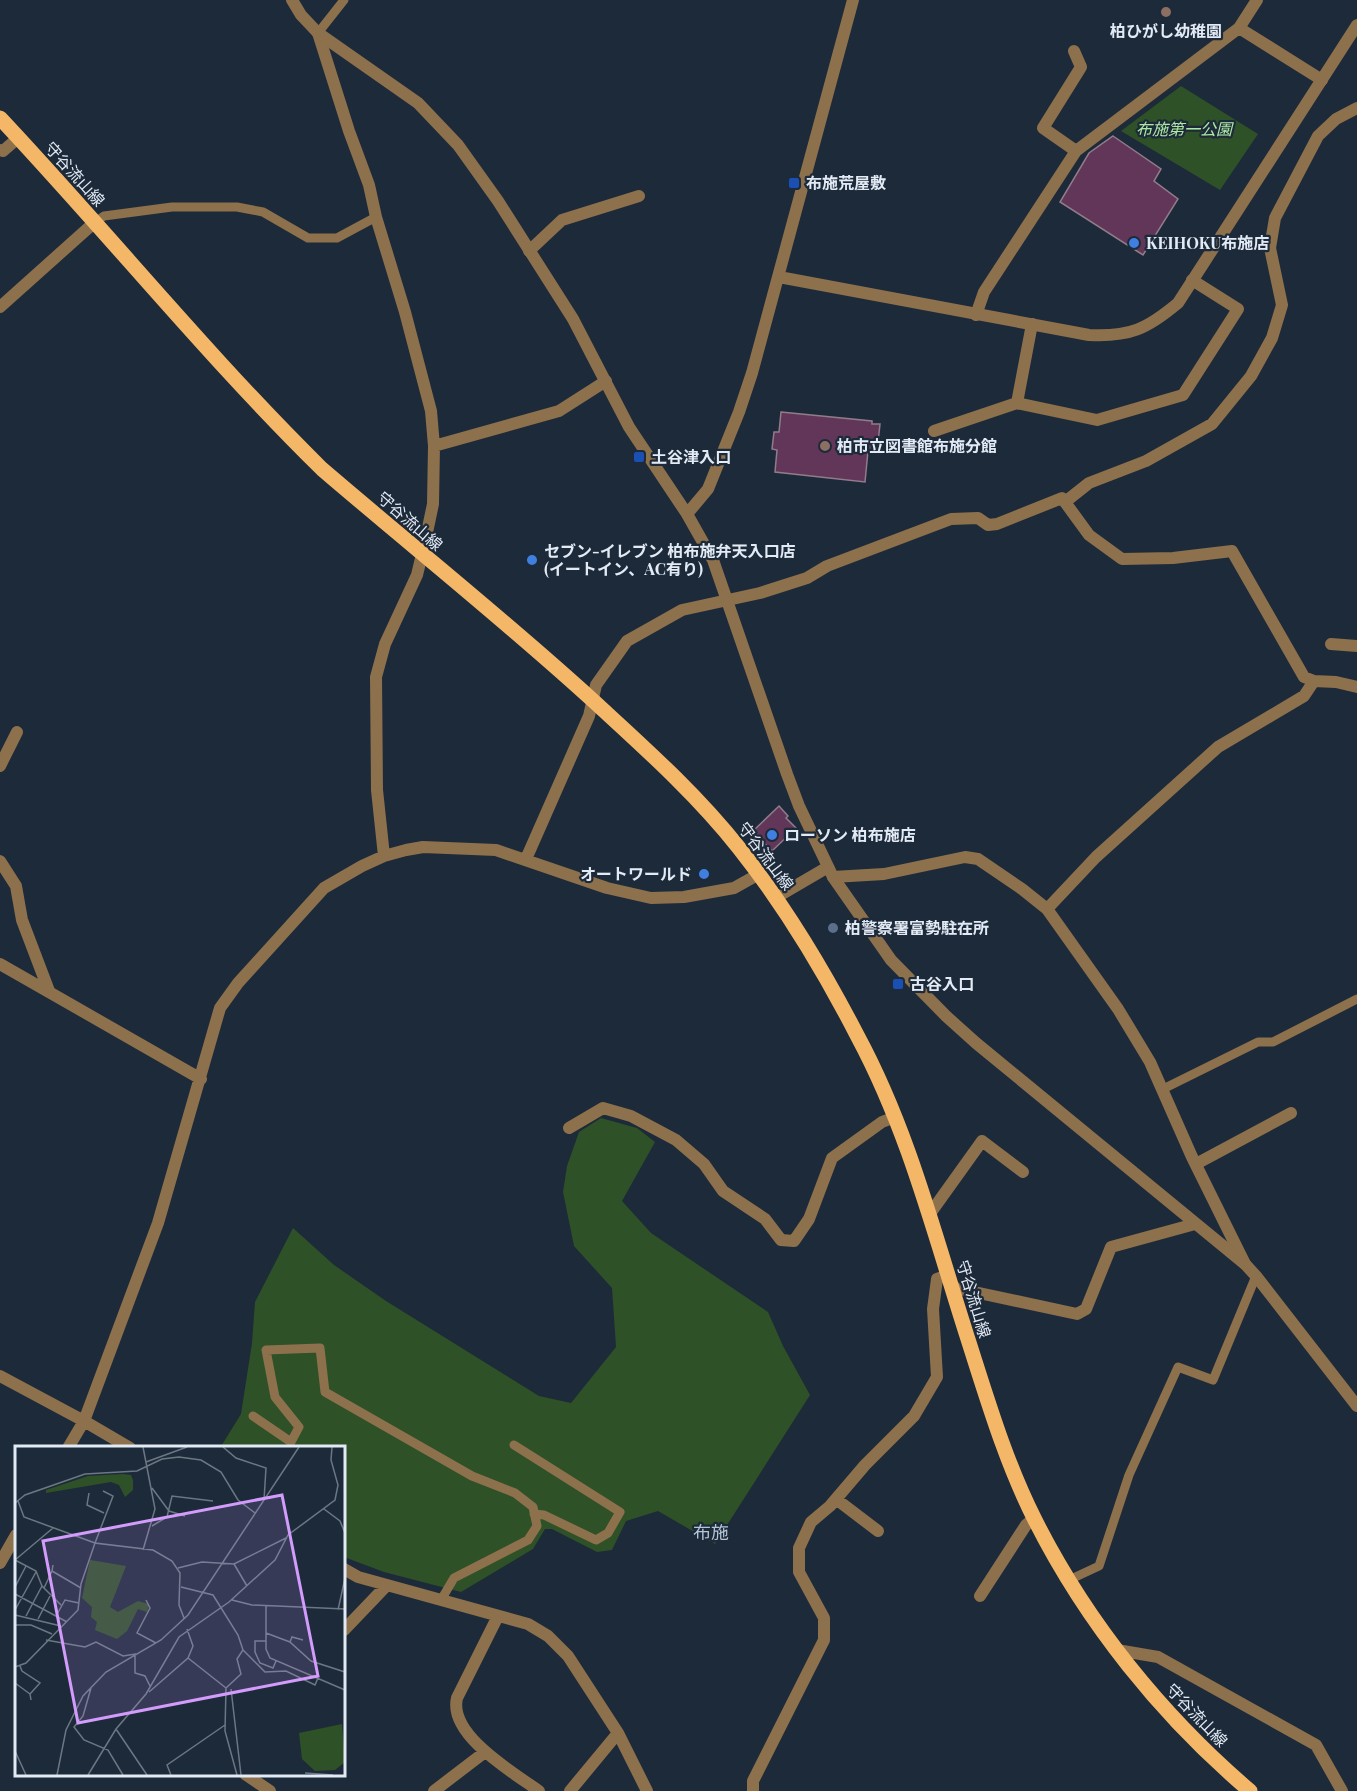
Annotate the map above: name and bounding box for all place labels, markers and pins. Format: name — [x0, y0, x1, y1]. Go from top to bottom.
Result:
marker: 柏ひがし幼稚園 — [1159, 5, 1173, 19]
place label: 柏ひがし幼稚園 — [1110, 20, 1222, 41]
place label: 布施荒屋敷 — [806, 172, 886, 193]
marker: 布施荒屋敷 — [787, 176, 801, 190]
place label: KEIHOKU布施店 — [1146, 232, 1269, 253]
marker: KEIHOKU布施店 — [1127, 236, 1141, 250]
place label: 柏市立図書館布施分館 — [837, 435, 997, 456]
marker: 柏市立図書館布施分館 — [818, 439, 832, 453]
place label: 土谷津入口 — [651, 446, 731, 467]
marker: 土谷津入口 — [632, 450, 646, 464]
place label: セブン-イレブン 柏布施弁天入口店 (イートイン、AC有り) — [544, 540, 795, 579]
marker: セブン-イレブン 柏布施弁天入口店 (イートイン、AC有り) — [525, 553, 539, 567]
place label: ローソン 柏布施店 — [784, 824, 916, 845]
marker: ローソン 柏布施店 — [765, 828, 779, 842]
place label: オートワールド — [580, 863, 692, 884]
marker: オートワールド — [697, 867, 711, 881]
place label: 柏警察署富勢駐在所 — [845, 917, 989, 938]
marker: 柏警察署富勢駐在所 — [826, 921, 840, 935]
place label: 古谷入口 — [910, 973, 974, 994]
marker: 古谷入口 — [891, 977, 905, 991]

